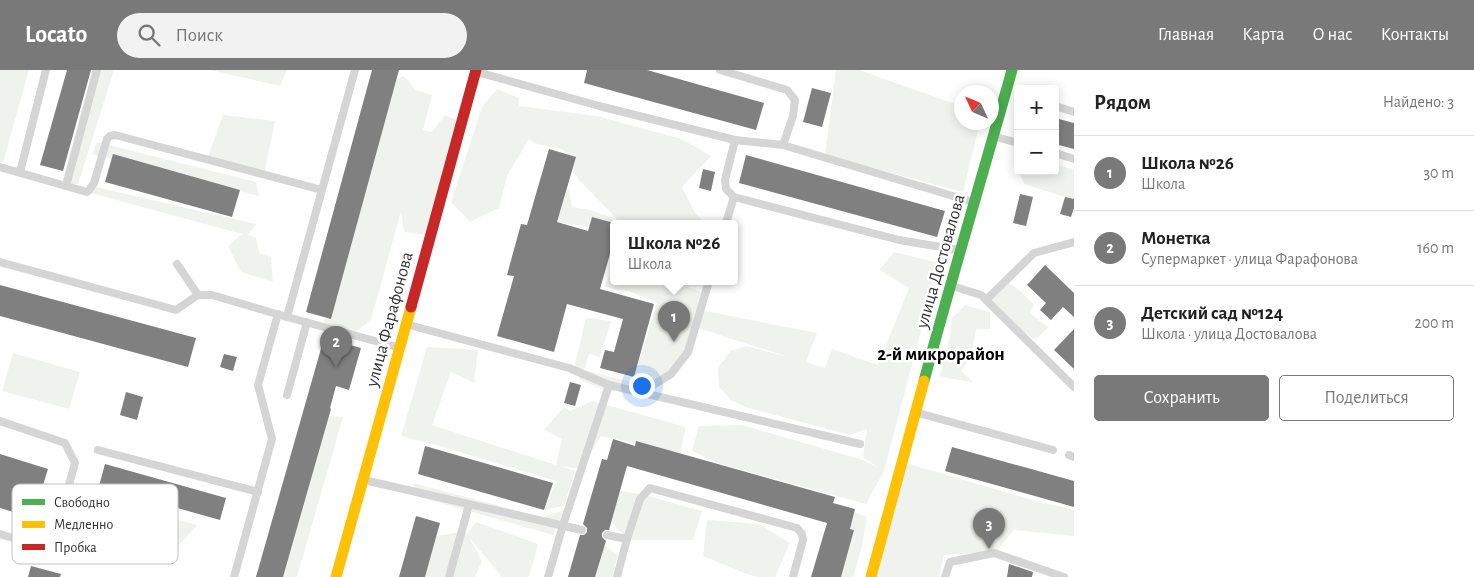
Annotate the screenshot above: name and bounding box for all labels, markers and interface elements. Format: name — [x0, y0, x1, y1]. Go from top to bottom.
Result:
search box — [117, 13, 467, 58]
icon: search — [135, 21, 163, 49]
text: Locato — [25, 23, 87, 47]
text: Поиск — [175, 26, 223, 45]
text: Главная — [1158, 26, 1214, 44]
text: Карта — [1242, 26, 1284, 44]
text: О нас — [1312, 26, 1353, 44]
text: Контакты — [1381, 26, 1449, 44]
north arrow — [954, 85, 999, 130]
map controls — [1014, 85, 1059, 175]
button: + — [1014, 85, 1059, 130]
text: Рядом — [1094, 92, 1151, 113]
text: Найдено: 3 — [1383, 94, 1454, 110]
button: − — [1014, 130, 1059, 175]
text: Школа №26 — [1141, 154, 1234, 173]
text: 1 — [1107, 165, 1113, 181]
text: 30 m — [1424, 165, 1454, 181]
text: Школа — [1141, 176, 1185, 192]
street label: улица Достовалова — [913, 192, 969, 331]
popup — [610, 220, 738, 285]
text: Монетка — [1141, 229, 1210, 248]
text: Школа №26 — [628, 234, 720, 253]
text: 2 — [1106, 240, 1114, 256]
text: 160 m — [1417, 240, 1454, 256]
street label: улица Фарафонова — [363, 250, 417, 390]
text: Супермаркет · улица Фарафонова — [1141, 251, 1358, 267]
text: Школа — [628, 256, 672, 272]
pin: 1 — [658, 301, 690, 342]
text: Детский сад №124 — [1141, 304, 1283, 323]
text: 3 — [1107, 315, 1113, 331]
text: 200 m — [1414, 315, 1454, 331]
pin: 2 — [320, 326, 352, 367]
text: Школа · улица Достовалова — [1141, 326, 1317, 342]
district label: 2-й микрорайон — [877, 345, 1005, 364]
your location — [629, 373, 655, 399]
button: Сохранить — [1094, 375, 1269, 421]
button: Поделиться — [1279, 375, 1454, 421]
legend — [12, 484, 178, 564]
text: Свободно — [54, 496, 110, 510]
pin: 3 — [973, 508, 1005, 549]
text: Медленно — [54, 518, 113, 532]
text: Пробка — [54, 541, 97, 555]

